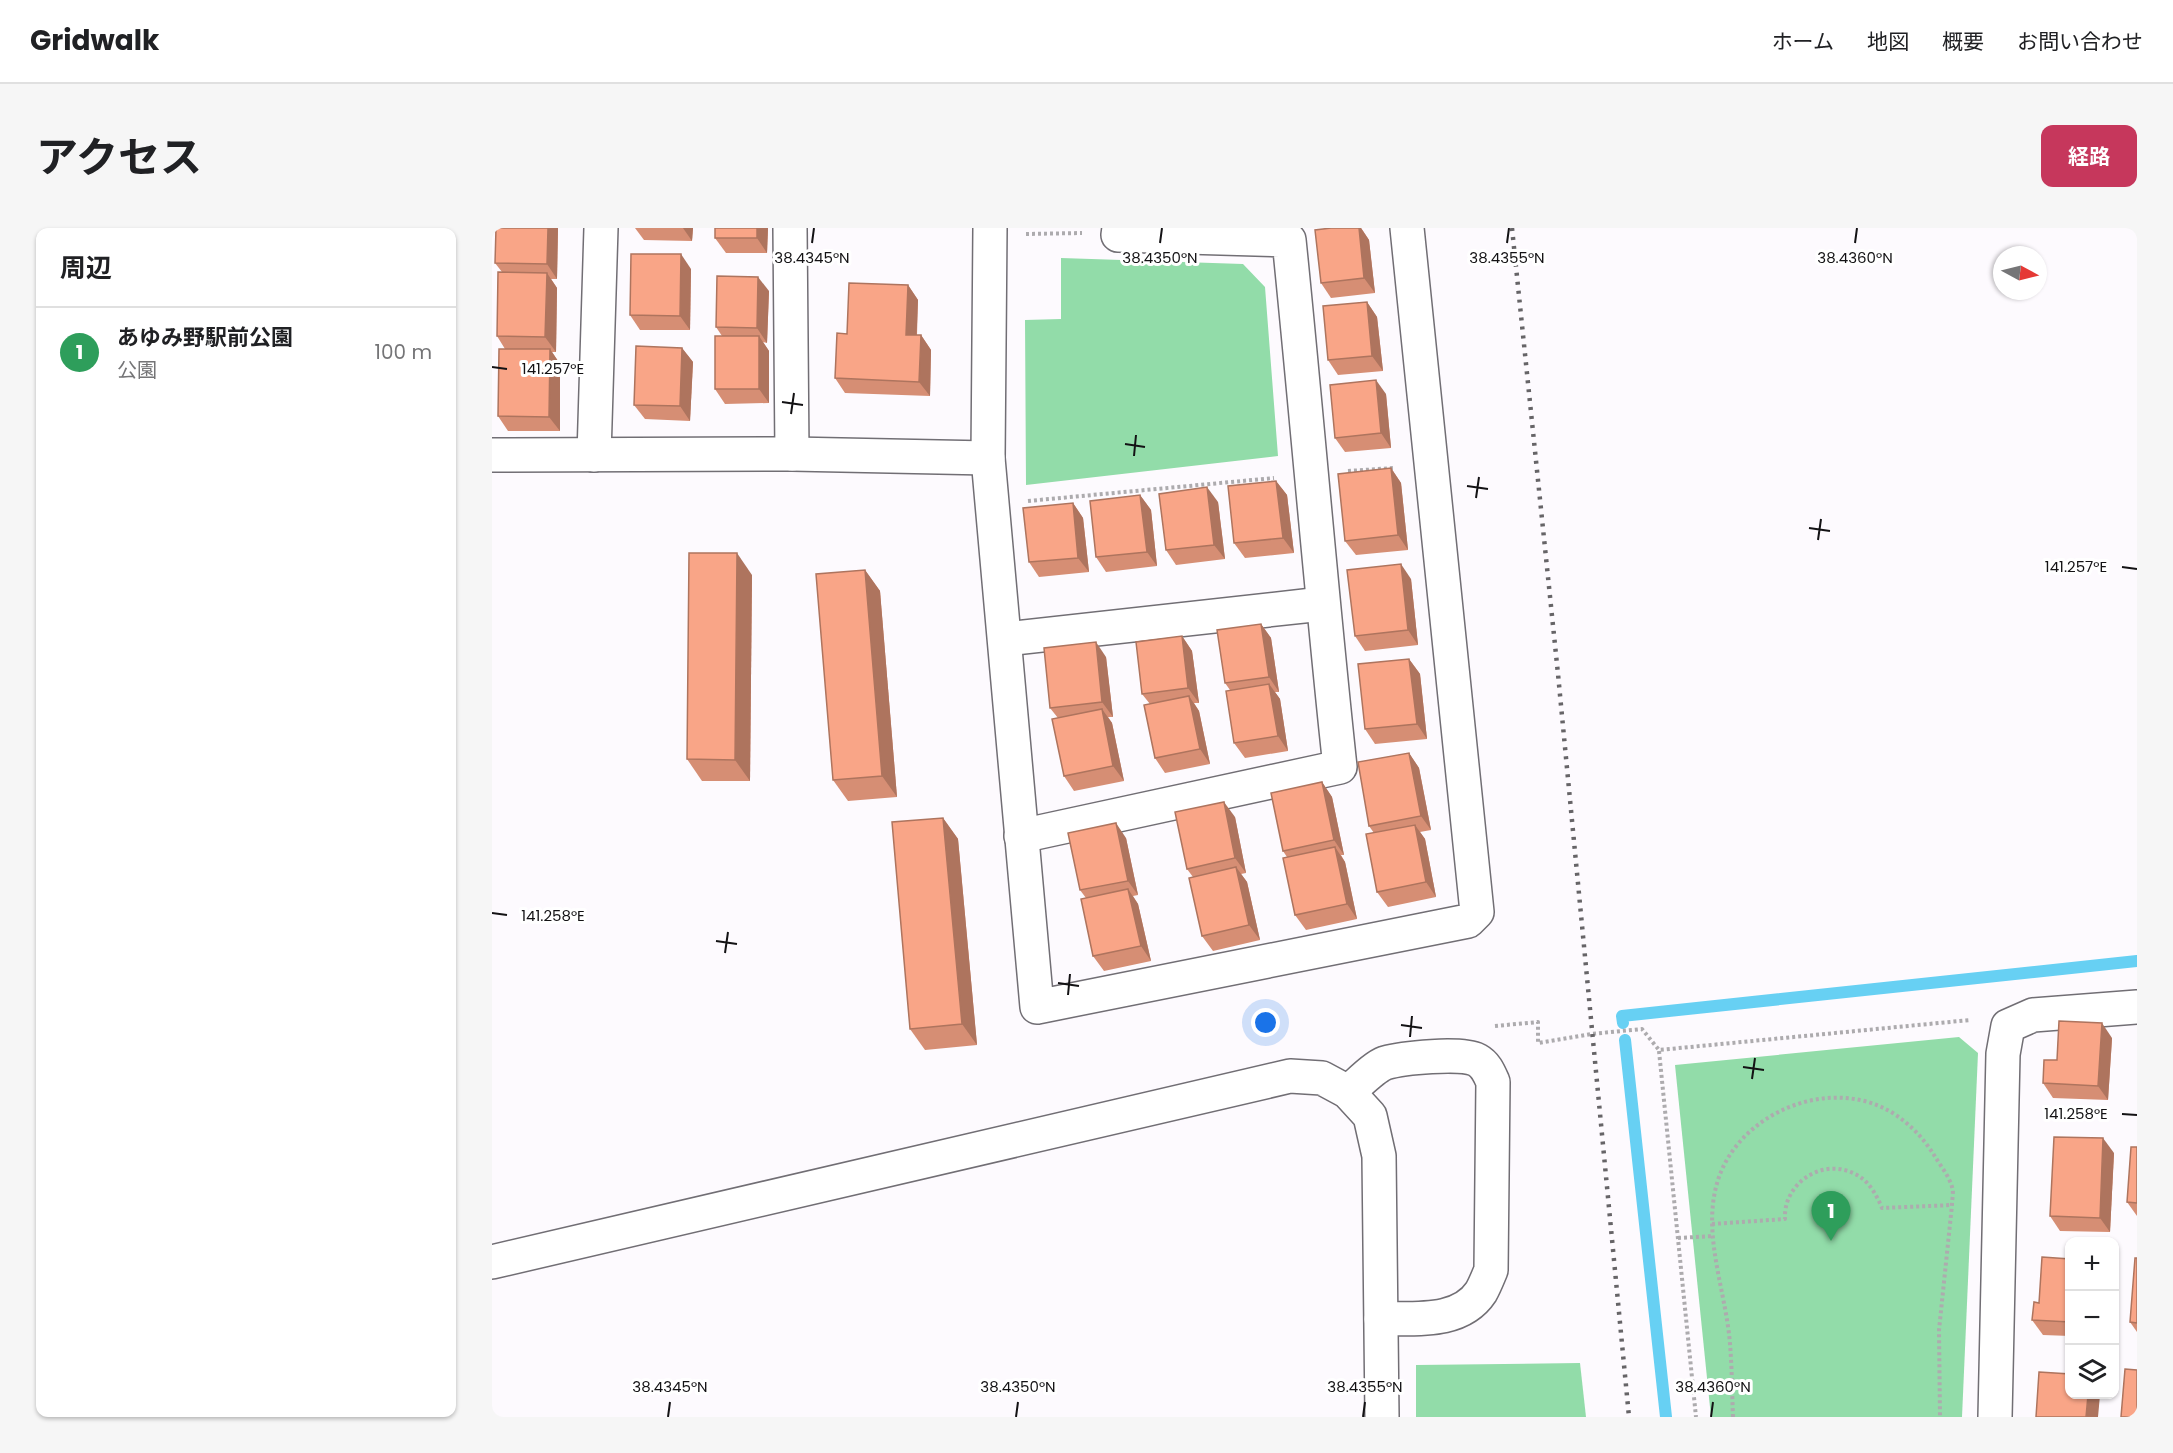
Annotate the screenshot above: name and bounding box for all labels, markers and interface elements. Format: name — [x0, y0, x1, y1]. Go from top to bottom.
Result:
text: Gridwalk — [30, 21, 159, 60]
text: ホーム — [1772, 27, 1834, 56]
text: 地図 — [1867, 27, 1909, 56]
text: 概要 — [1942, 27, 1984, 56]
text: お問い合わせ — [2017, 27, 2143, 56]
button: 経路 — [2041, 125, 2137, 187]
text: アクセス — [36, 128, 202, 187]
north arrow — [1993, 246, 2047, 300]
text: 38.4345°N — [774, 247, 850, 268]
text: 38.4350°N — [1122, 247, 1198, 268]
text: 38.4355°N — [1469, 247, 1545, 268]
text: 38.4360°N — [1817, 247, 1893, 268]
text: 周辺 — [60, 250, 112, 286]
text: あゆみ野駅前公園 — [117, 322, 293, 353]
text: 1 — [76, 338, 83, 366]
text: 100 m — [375, 338, 432, 366]
text: 公園 — [117, 356, 157, 384]
text: 141.257°E — [522, 358, 584, 379]
text: 141.257°E — [2045, 556, 2107, 577]
text: 141.258°E — [521, 905, 585, 926]
your location — [1251, 1008, 1280, 1037]
text: 141.258°E — [2044, 1103, 2108, 1124]
pin: 1 — [1812, 1192, 1850, 1241]
map controls — [2065, 1237, 2119, 1399]
button: + — [2065, 1237, 2119, 1291]
button: − — [2065, 1291, 2119, 1345]
button: layers — [2065, 1345, 2119, 1399]
text: 38.4345°N — [632, 1376, 708, 1397]
text: 38.4350°N — [980, 1376, 1056, 1397]
text: 38.4355°N — [1327, 1376, 1403, 1397]
text: 38.4360°N — [1675, 1376, 1751, 1397]

